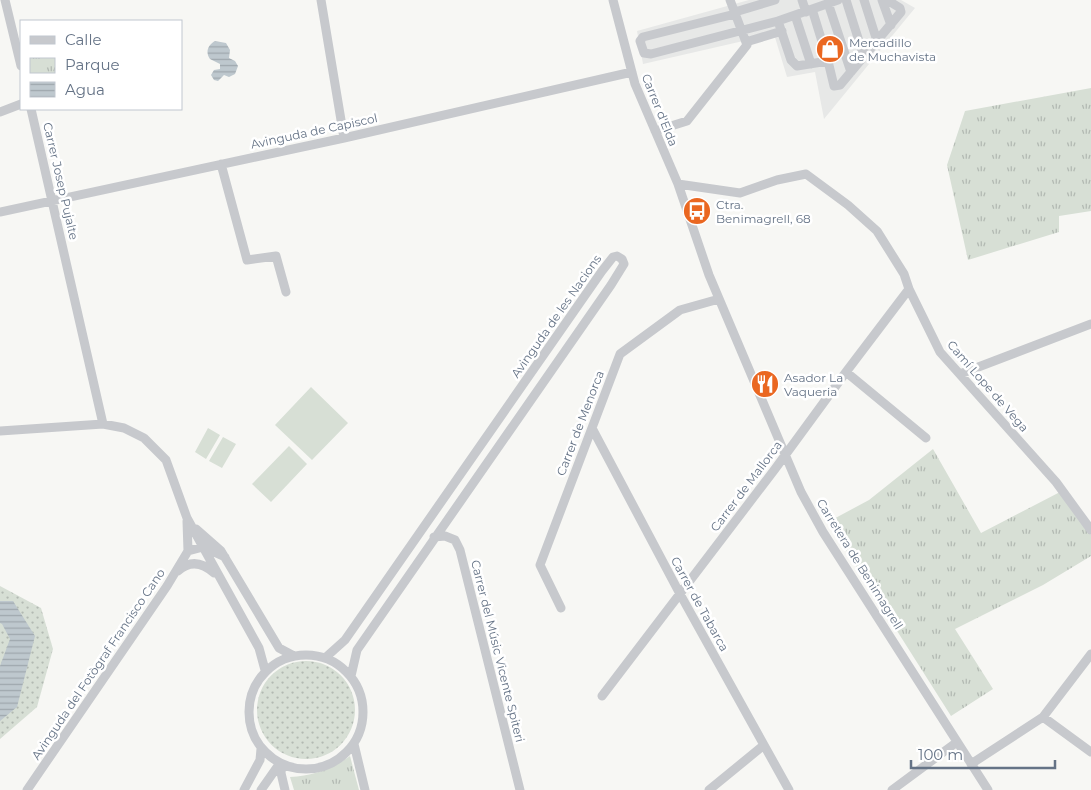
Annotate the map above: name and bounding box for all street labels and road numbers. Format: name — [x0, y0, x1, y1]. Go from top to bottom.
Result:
street label: Carrer d'Elda — [639, 71, 681, 149]
street label: Avinguda de Capiscol — [249, 110, 379, 152]
street label: Carrer Josep Pujalte — [40, 121, 82, 241]
street label: Avinguda de les Nacions — [508, 251, 604, 381]
street label: Camí Lope de Vega — [944, 337, 1032, 435]
street label: Carrer de Menorca — [553, 368, 607, 478]
street label: Carrer de Mallorca — [707, 438, 785, 534]
street label: Carretera de Benimagrell — [814, 496, 906, 632]
street label: Carrer de Tabarca — [668, 554, 732, 654]
street label: Carrer del Músic Vicente Spiteri — [468, 558, 528, 744]
street label: Avinguda del Fotògraf Francisco Cano — [28, 565, 168, 763]

